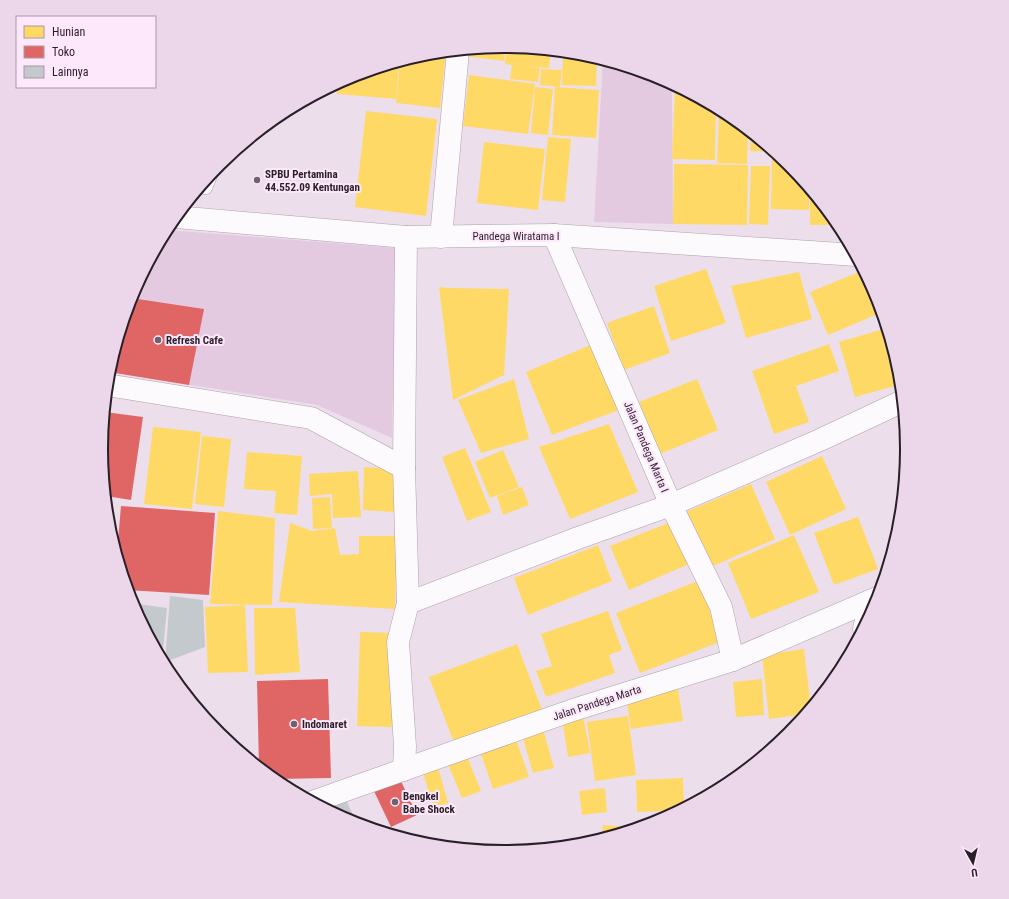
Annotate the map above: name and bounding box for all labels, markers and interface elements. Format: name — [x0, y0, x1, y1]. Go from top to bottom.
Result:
legend — [16, 16, 156, 88]
text: Hunian — [52, 25, 86, 39]
text: Toko — [52, 45, 75, 59]
text: Lainnya — [52, 65, 89, 79]
place label: SPBU Pertamina 44.552.09 Kentungan — [265, 168, 360, 194]
marker: SPBU Pertamina 44.552.09 Kentungan — [252, 175, 262, 185]
street label: Pandega Wiratama I — [472, 230, 560, 243]
place label: Refresh Cafe — [166, 334, 223, 347]
marker: Refresh Cafe — [153, 335, 163, 345]
street label: Jalan Pandega Marta I — [621, 399, 671, 495]
street label: Jalan Pandega Marta — [551, 683, 643, 723]
place label: Indomaret — [302, 718, 347, 731]
marker: Indomaret — [289, 719, 299, 729]
place label: Bengkel Babe Shock — [403, 790, 455, 816]
marker: Bengkel Babe Shock — [390, 797, 400, 807]
north arrow — [953, 843, 993, 883]
text: U — [970, 866, 978, 879]

